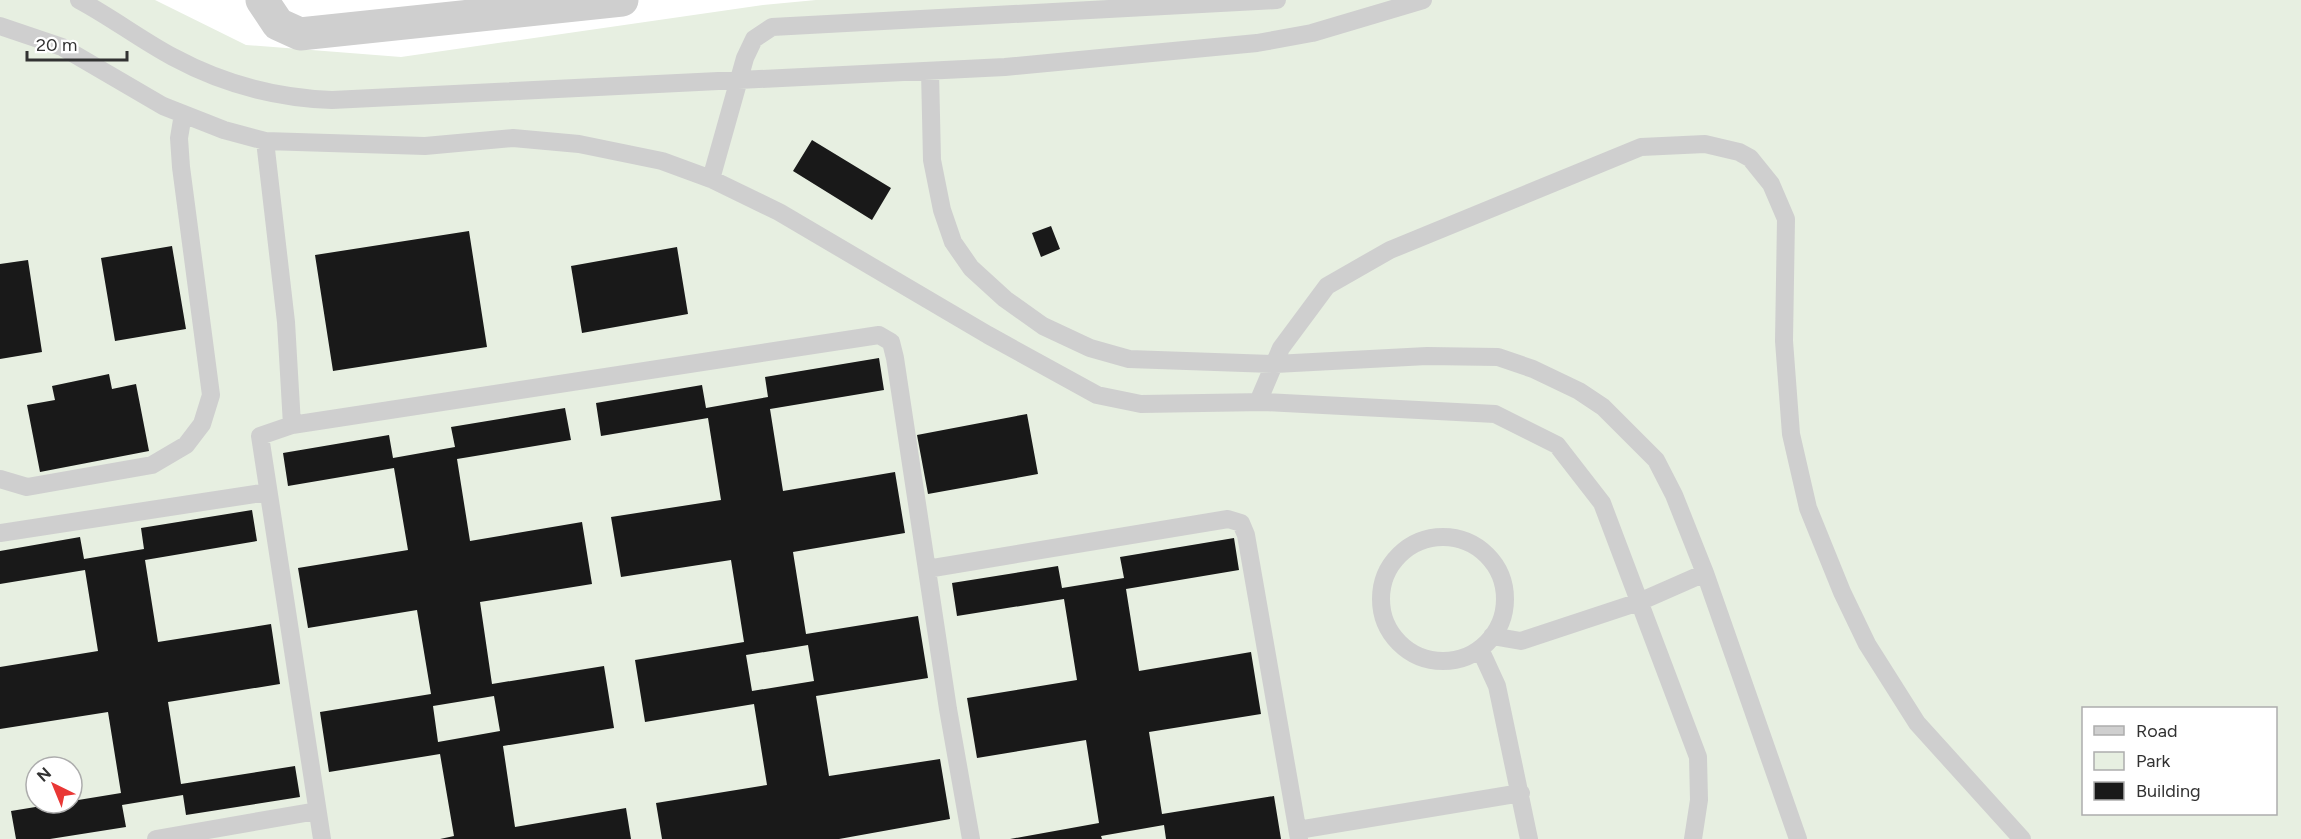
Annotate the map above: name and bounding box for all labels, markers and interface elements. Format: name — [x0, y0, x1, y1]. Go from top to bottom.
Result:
scale bar — [27, 24, 128, 62]
text: 20 m — [36, 34, 77, 56]
legend — [2082, 707, 2277, 815]
text: Road — [2136, 720, 2177, 742]
text: Park — [2136, 750, 2171, 772]
north arrow — [24, 755, 84, 815]
text: N — [33, 763, 55, 786]
text: Building — [2136, 780, 2201, 802]

